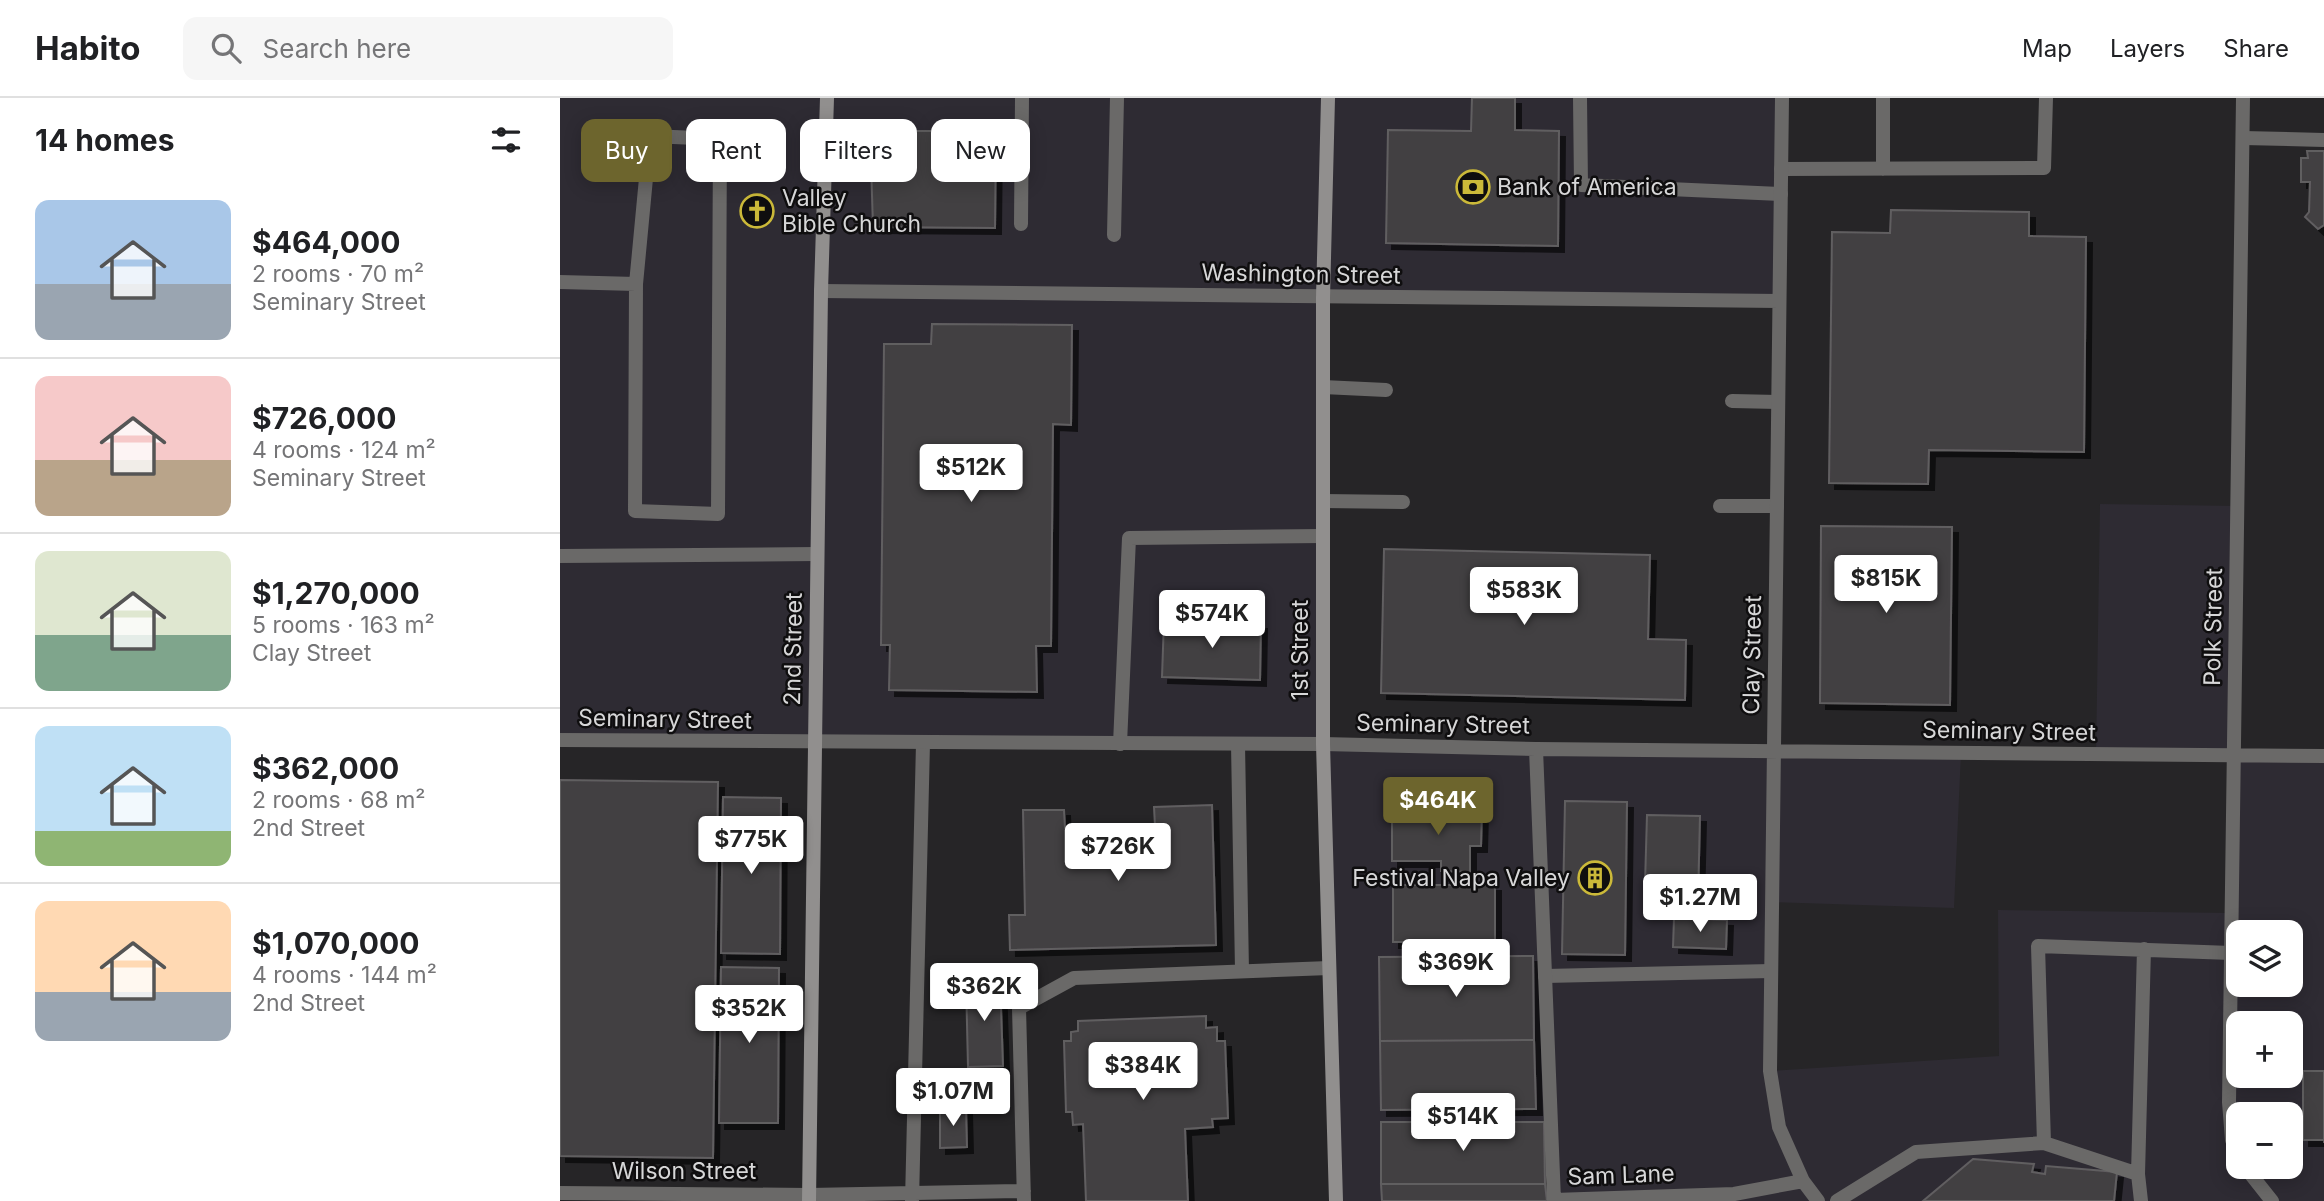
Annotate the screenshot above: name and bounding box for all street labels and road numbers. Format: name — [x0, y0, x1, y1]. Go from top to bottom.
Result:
street label: Washington Street — [1201, 258, 1401, 290]
street label: Polk Street — [2198, 567, 2228, 686]
street label: 2nd Street — [778, 592, 808, 706]
street label: Clay Street — [1737, 595, 1767, 715]
street label: 1st Street — [1286, 599, 1314, 700]
street label: Seminary Street — [578, 703, 753, 735]
street label: Seminary Street — [1356, 708, 1531, 740]
street label: Seminary Street — [1922, 715, 2097, 747]
street label: Wilson Street — [612, 1157, 757, 1185]
street label: Sam Lane — [1567, 1159, 1675, 1191]

